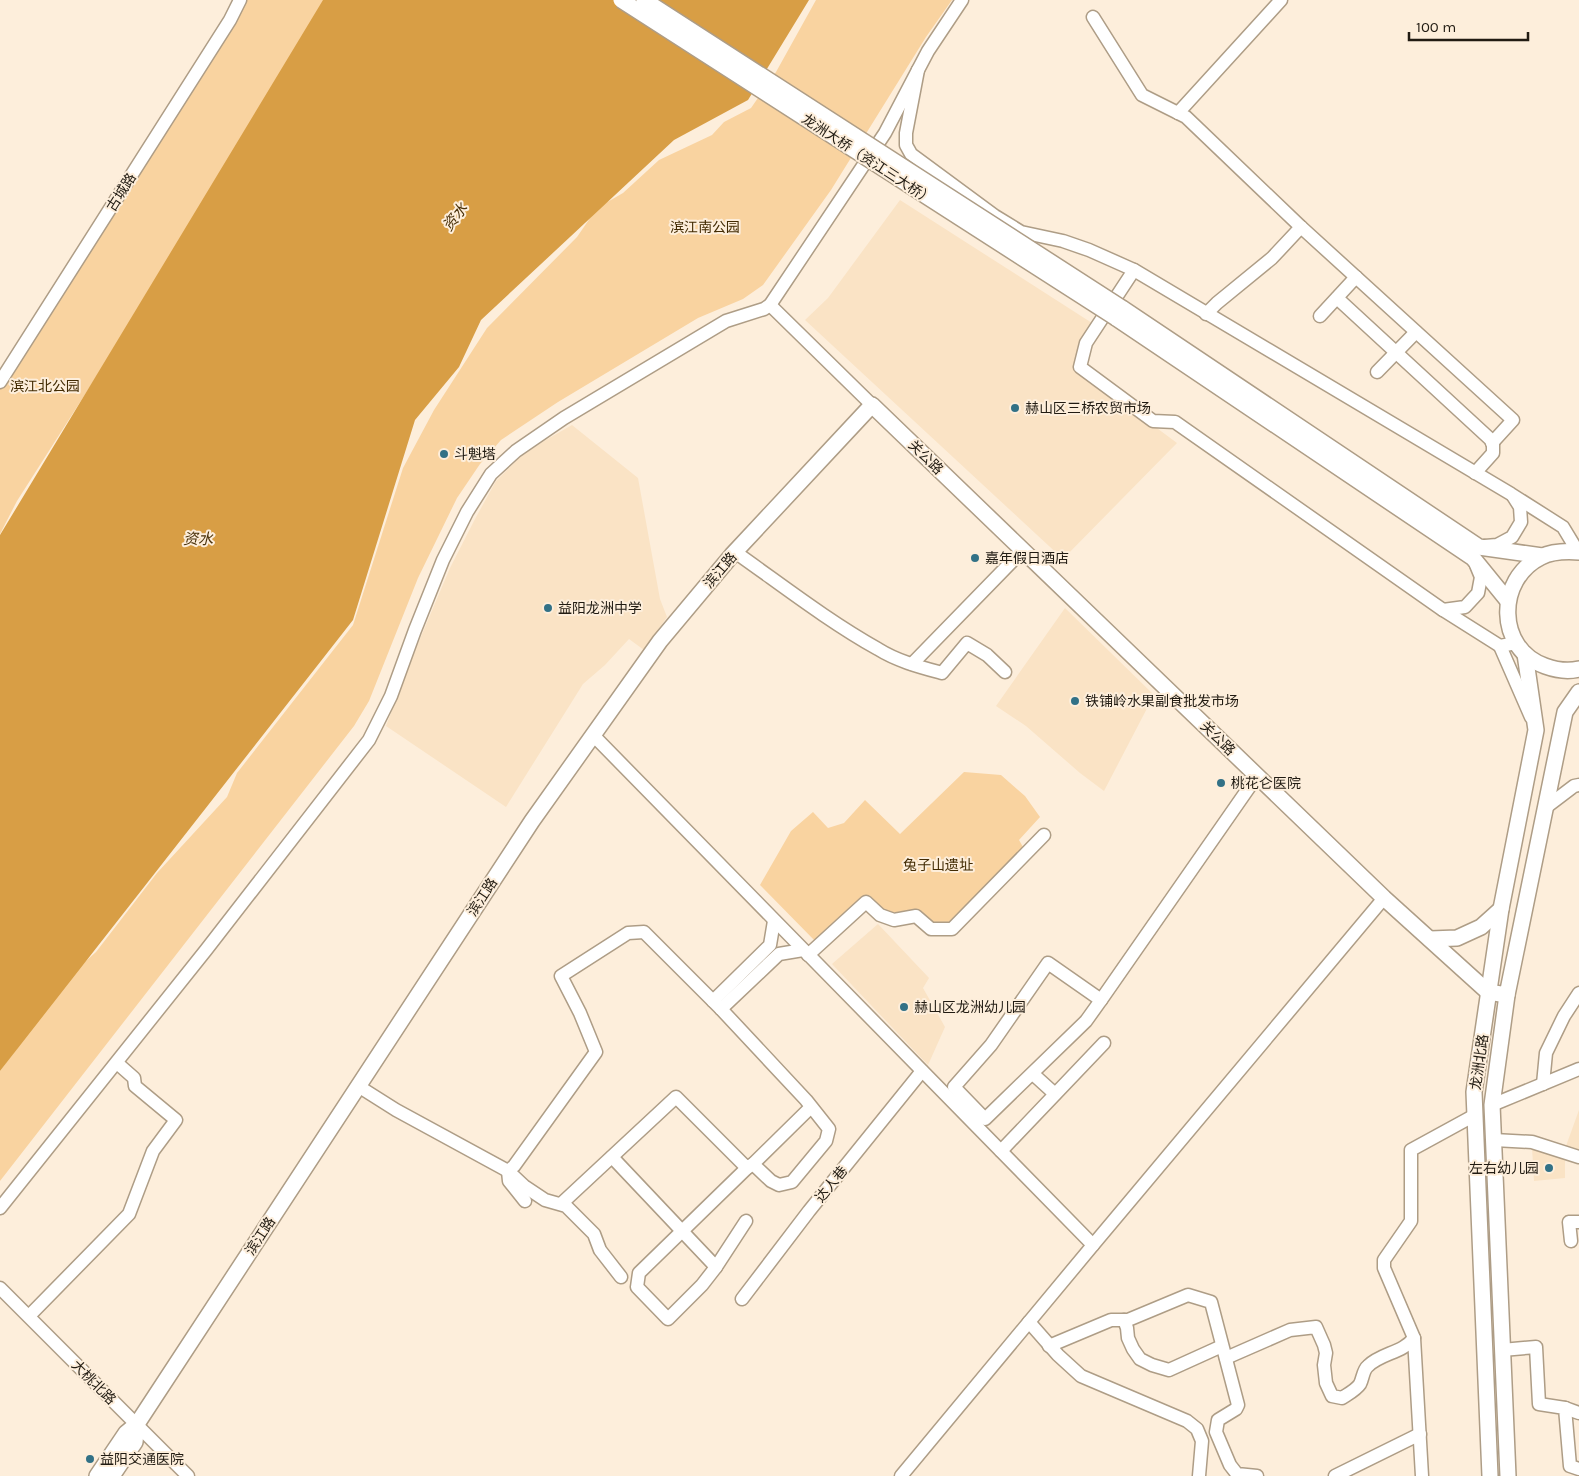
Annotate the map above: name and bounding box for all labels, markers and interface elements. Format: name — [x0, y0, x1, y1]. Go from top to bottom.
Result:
scale bar — [1409, 10, 1528, 42]
text: 100 m — [1416, 18, 1456, 36]
street label: 龙洲大桥（资江三大桥） — [799, 110, 937, 208]
street label: 古城路 — [103, 170, 140, 215]
water label: 资水 — [439, 199, 472, 234]
park label: 滨江南公园 — [670, 219, 740, 236]
park label: 滨江北公园 — [10, 378, 80, 395]
place label: 赫山区三桥农贸市场 — [1025, 400, 1151, 417]
marker: 赫山区三桥农贸市场 — [1009, 402, 1021, 414]
street label: 关公路 — [905, 437, 947, 478]
place label: 斗魁塔 — [454, 446, 496, 463]
marker: 斗魁塔 — [438, 448, 450, 460]
water label: 资水 — [183, 530, 214, 548]
street label: 滨江路 — [700, 549, 741, 592]
place label: 嘉年假日酒店 — [985, 550, 1069, 567]
marker: 嘉年假日酒店 — [969, 552, 981, 564]
place label: 益阳龙洲中学 — [558, 600, 642, 617]
marker: 益阳龙洲中学 — [542, 602, 554, 614]
place label: 铁铺岭水果副食批发市场 — [1085, 693, 1239, 710]
marker: 铁铺岭水果副食批发市场 — [1069, 695, 1081, 707]
street label: 关公路 — [1197, 718, 1239, 759]
place label: 桃花仑医院 — [1231, 775, 1301, 792]
marker: 桃花仑医院 — [1215, 777, 1227, 789]
park label: 兔子山遗址 — [903, 857, 973, 874]
street label: 滨江路 — [464, 875, 501, 920]
place label: 赫山区龙洲幼儿园 — [914, 999, 1026, 1016]
marker: 赫山区龙洲幼儿园 — [898, 1001, 910, 1013]
street label: 龙洲北路 — [1467, 1033, 1492, 1091]
place label: 左右幼儿园 — [1469, 1160, 1539, 1177]
marker: 左右幼儿园 — [1543, 1162, 1555, 1174]
street label: 达人巷 — [812, 1163, 851, 1206]
street label: 滨江路 — [242, 1214, 279, 1259]
street label: 大桃北路 — [68, 1357, 119, 1408]
place label: 益阳交通医院 — [100, 1451, 184, 1468]
marker: 益阳交通医院 — [84, 1453, 96, 1465]

